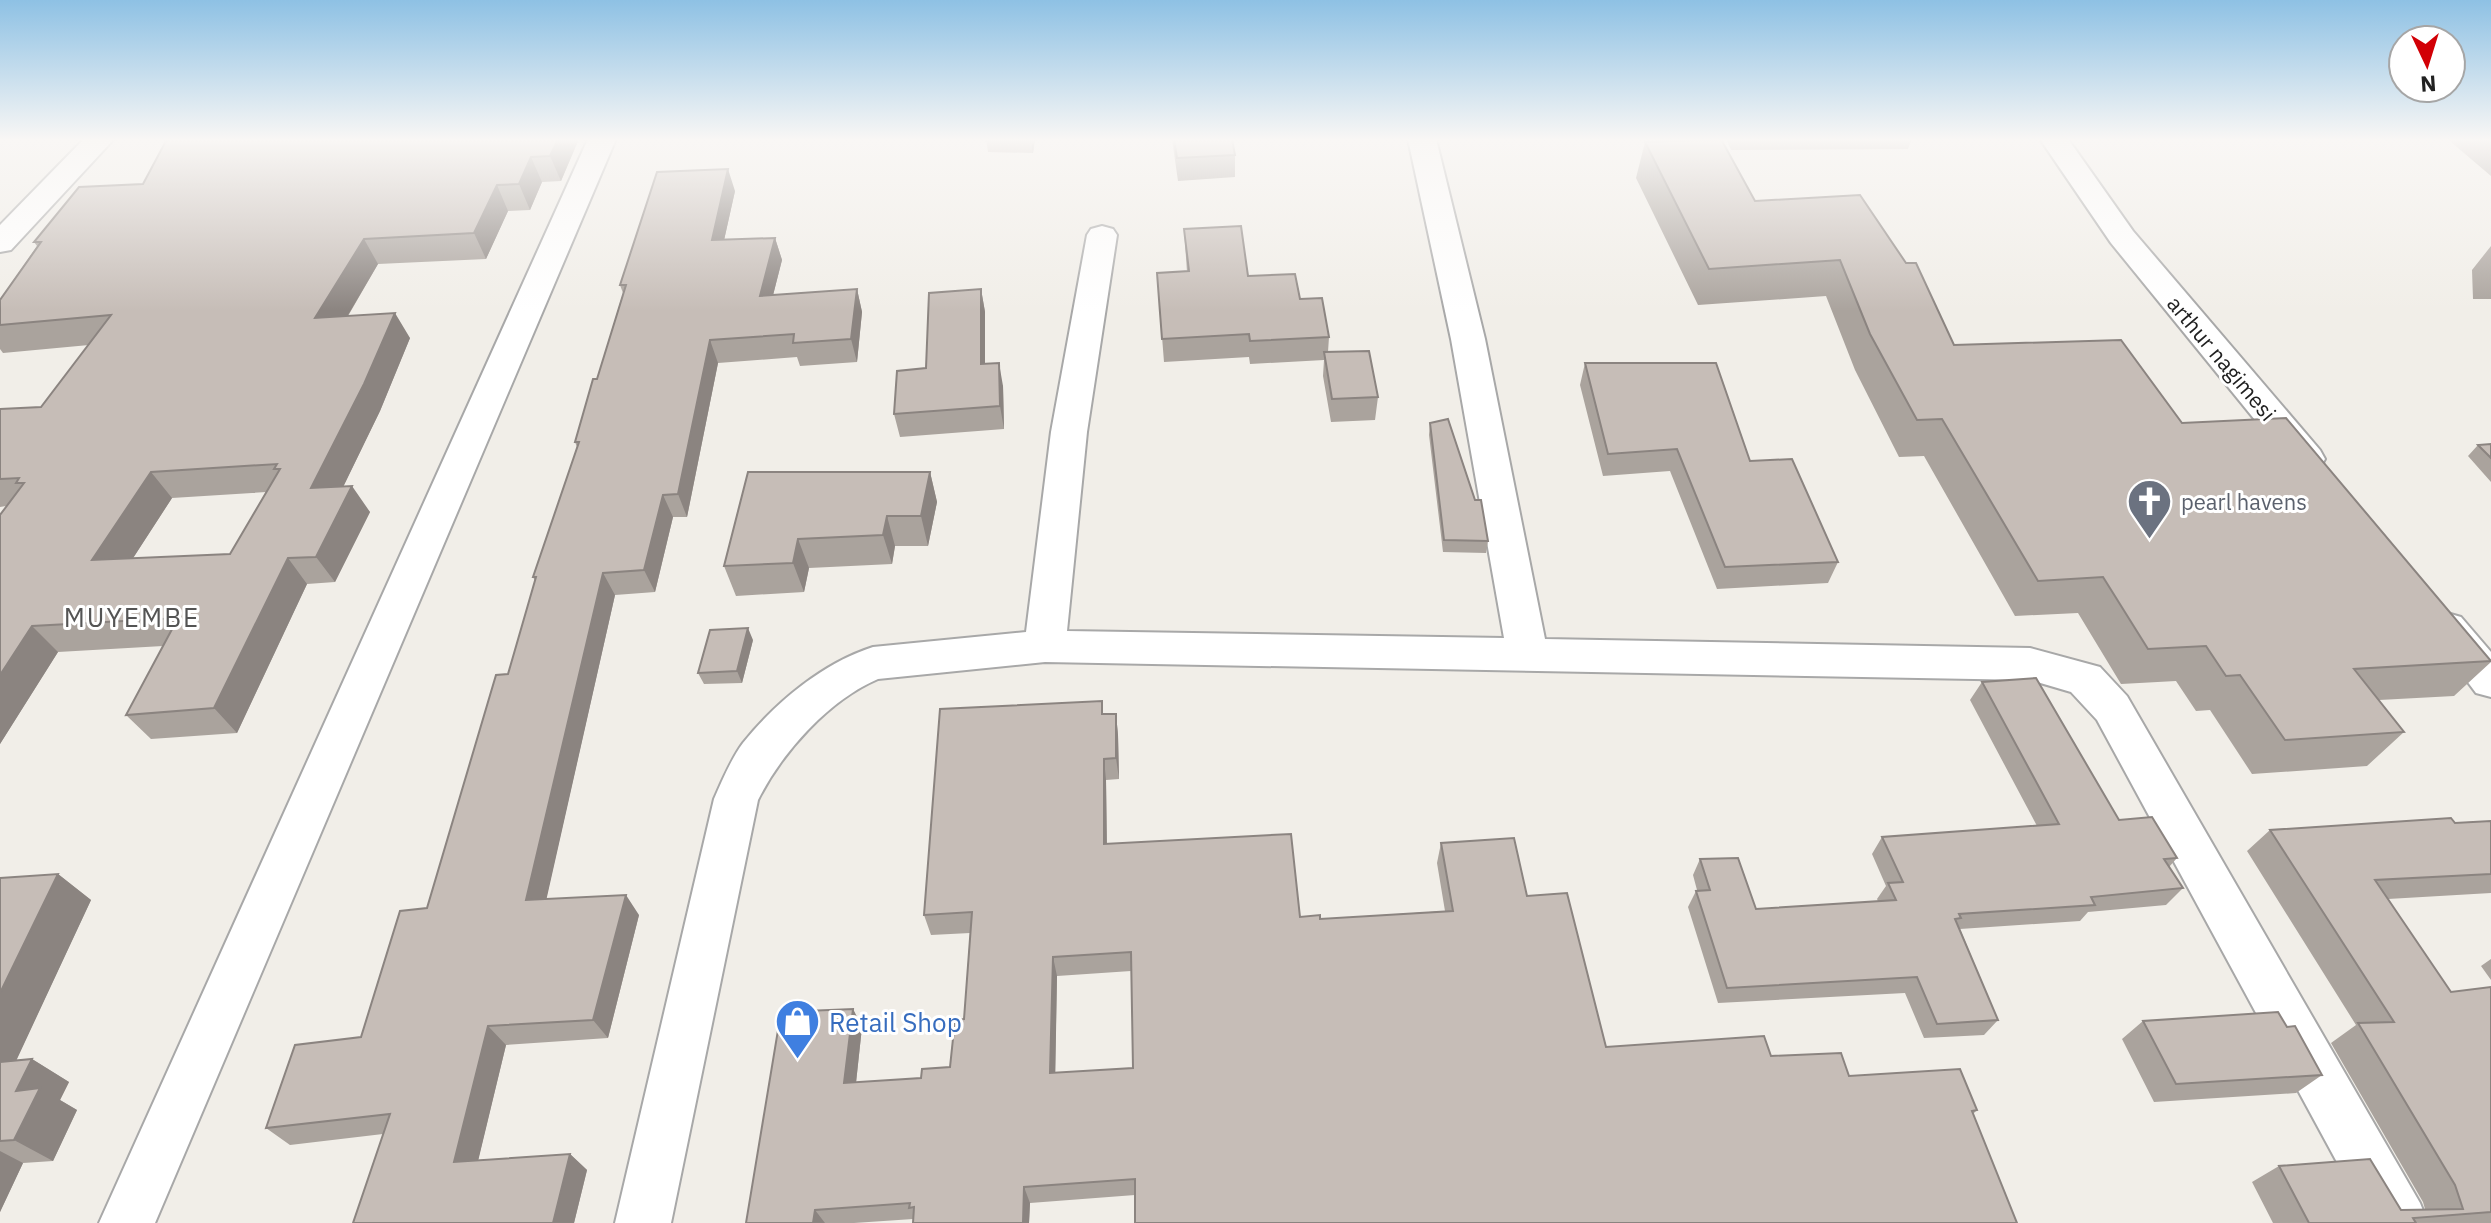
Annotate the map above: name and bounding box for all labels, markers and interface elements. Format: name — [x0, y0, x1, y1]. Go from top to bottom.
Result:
north arrow — [2387, 24, 2467, 104]
text: N — [2419, 69, 2437, 99]
street label: arthur nagimesi — [2161, 289, 2283, 427]
church icon: pearl havens — [2126, 477, 2174, 540]
place label: pearl havens — [2181, 487, 2307, 516]
district label: MUYEMBE — [64, 600, 200, 634]
shop icon: Retail Shop — [774, 998, 822, 1061]
place label: Retail Shop — [829, 1005, 962, 1039]

